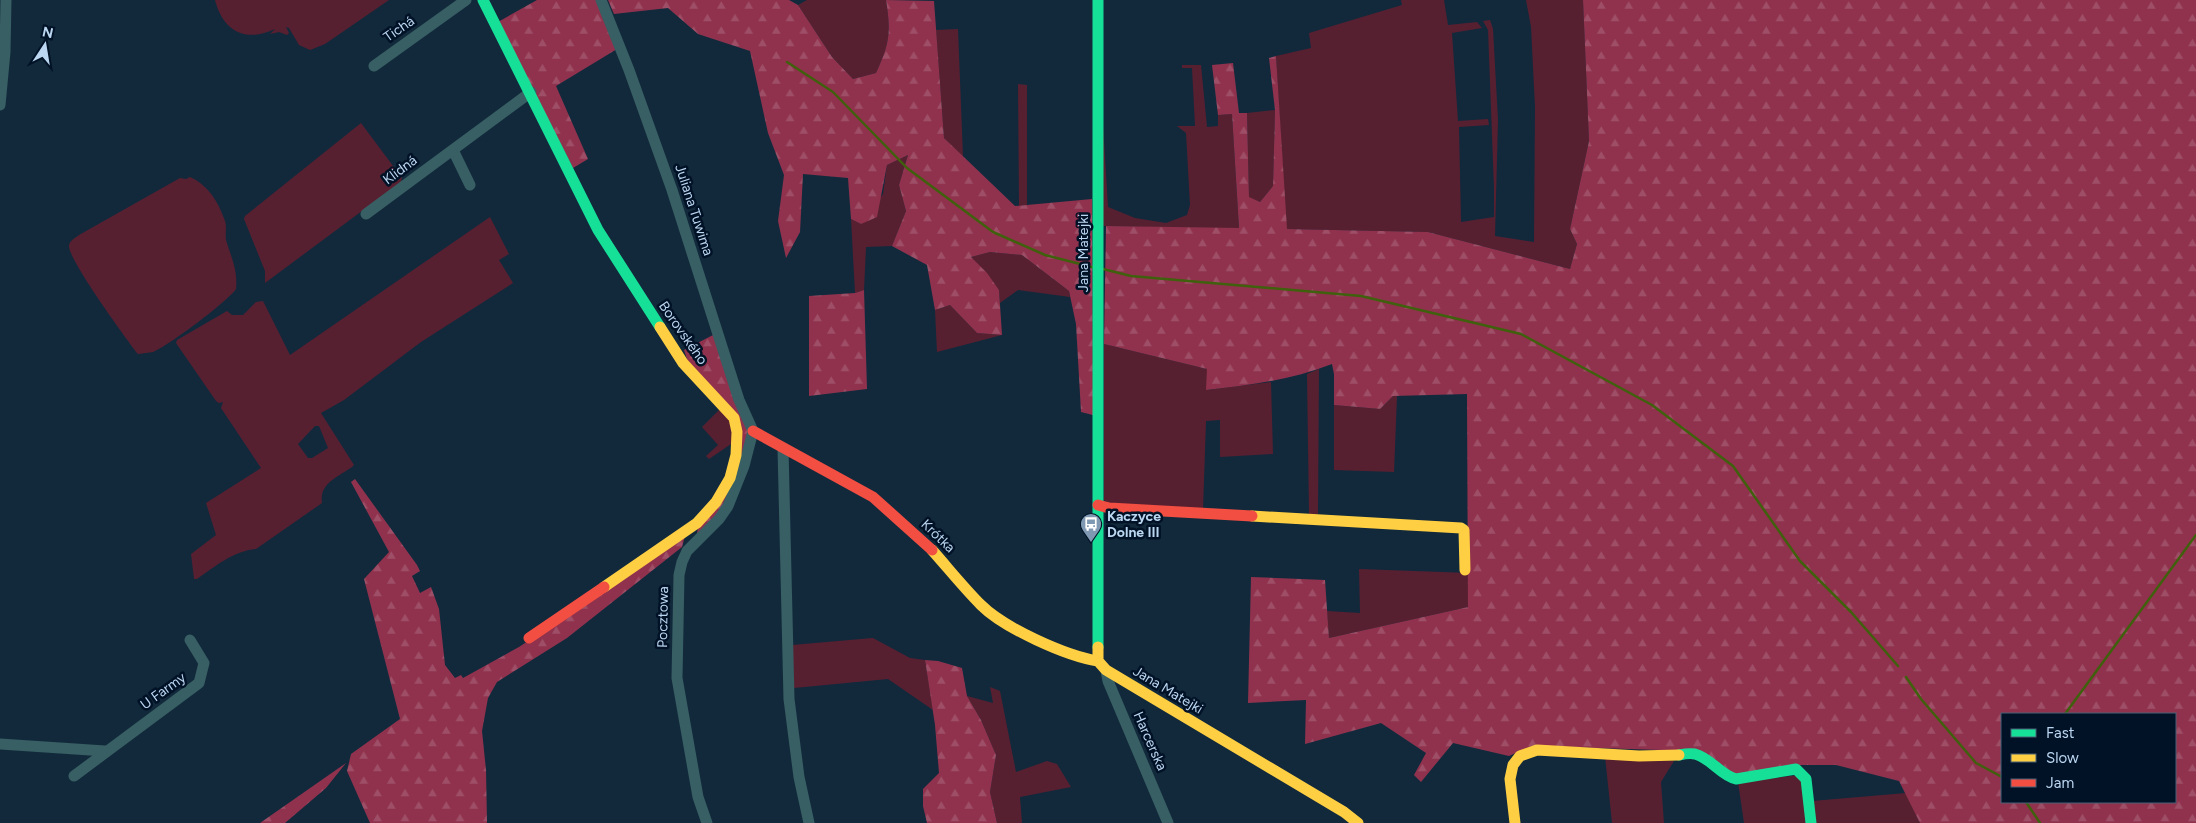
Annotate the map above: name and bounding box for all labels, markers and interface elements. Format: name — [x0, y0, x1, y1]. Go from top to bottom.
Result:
street label: Tichá — [380, 12, 418, 46]
north arrow — [20, 20, 70, 70]
text: N — [41, 23, 55, 42]
street label: Klidná — [380, 152, 420, 188]
street label: Juliana Tuwima — [671, 162, 717, 258]
street label: Jana Matejki — [1075, 214, 1092, 292]
street label: Borovského — [655, 298, 711, 368]
place label: Kaczyce Dolne III — [1107, 508, 1161, 541]
bus stop icon: Kaczyce Dolne III — [1079, 512, 1103, 543]
street label: Krótka — [918, 516, 958, 556]
street label: Pocztowa — [654, 586, 672, 648]
street label: Jana Matejki — [1130, 663, 1206, 717]
street label: U Farmy — [137, 668, 190, 713]
street label: Harcerska — [1129, 709, 1171, 773]
legend — [2001, 713, 2176, 803]
text: Fast — [2046, 724, 2075, 742]
text: Slow — [2046, 749, 2079, 767]
text: Jam — [2046, 774, 2074, 792]

